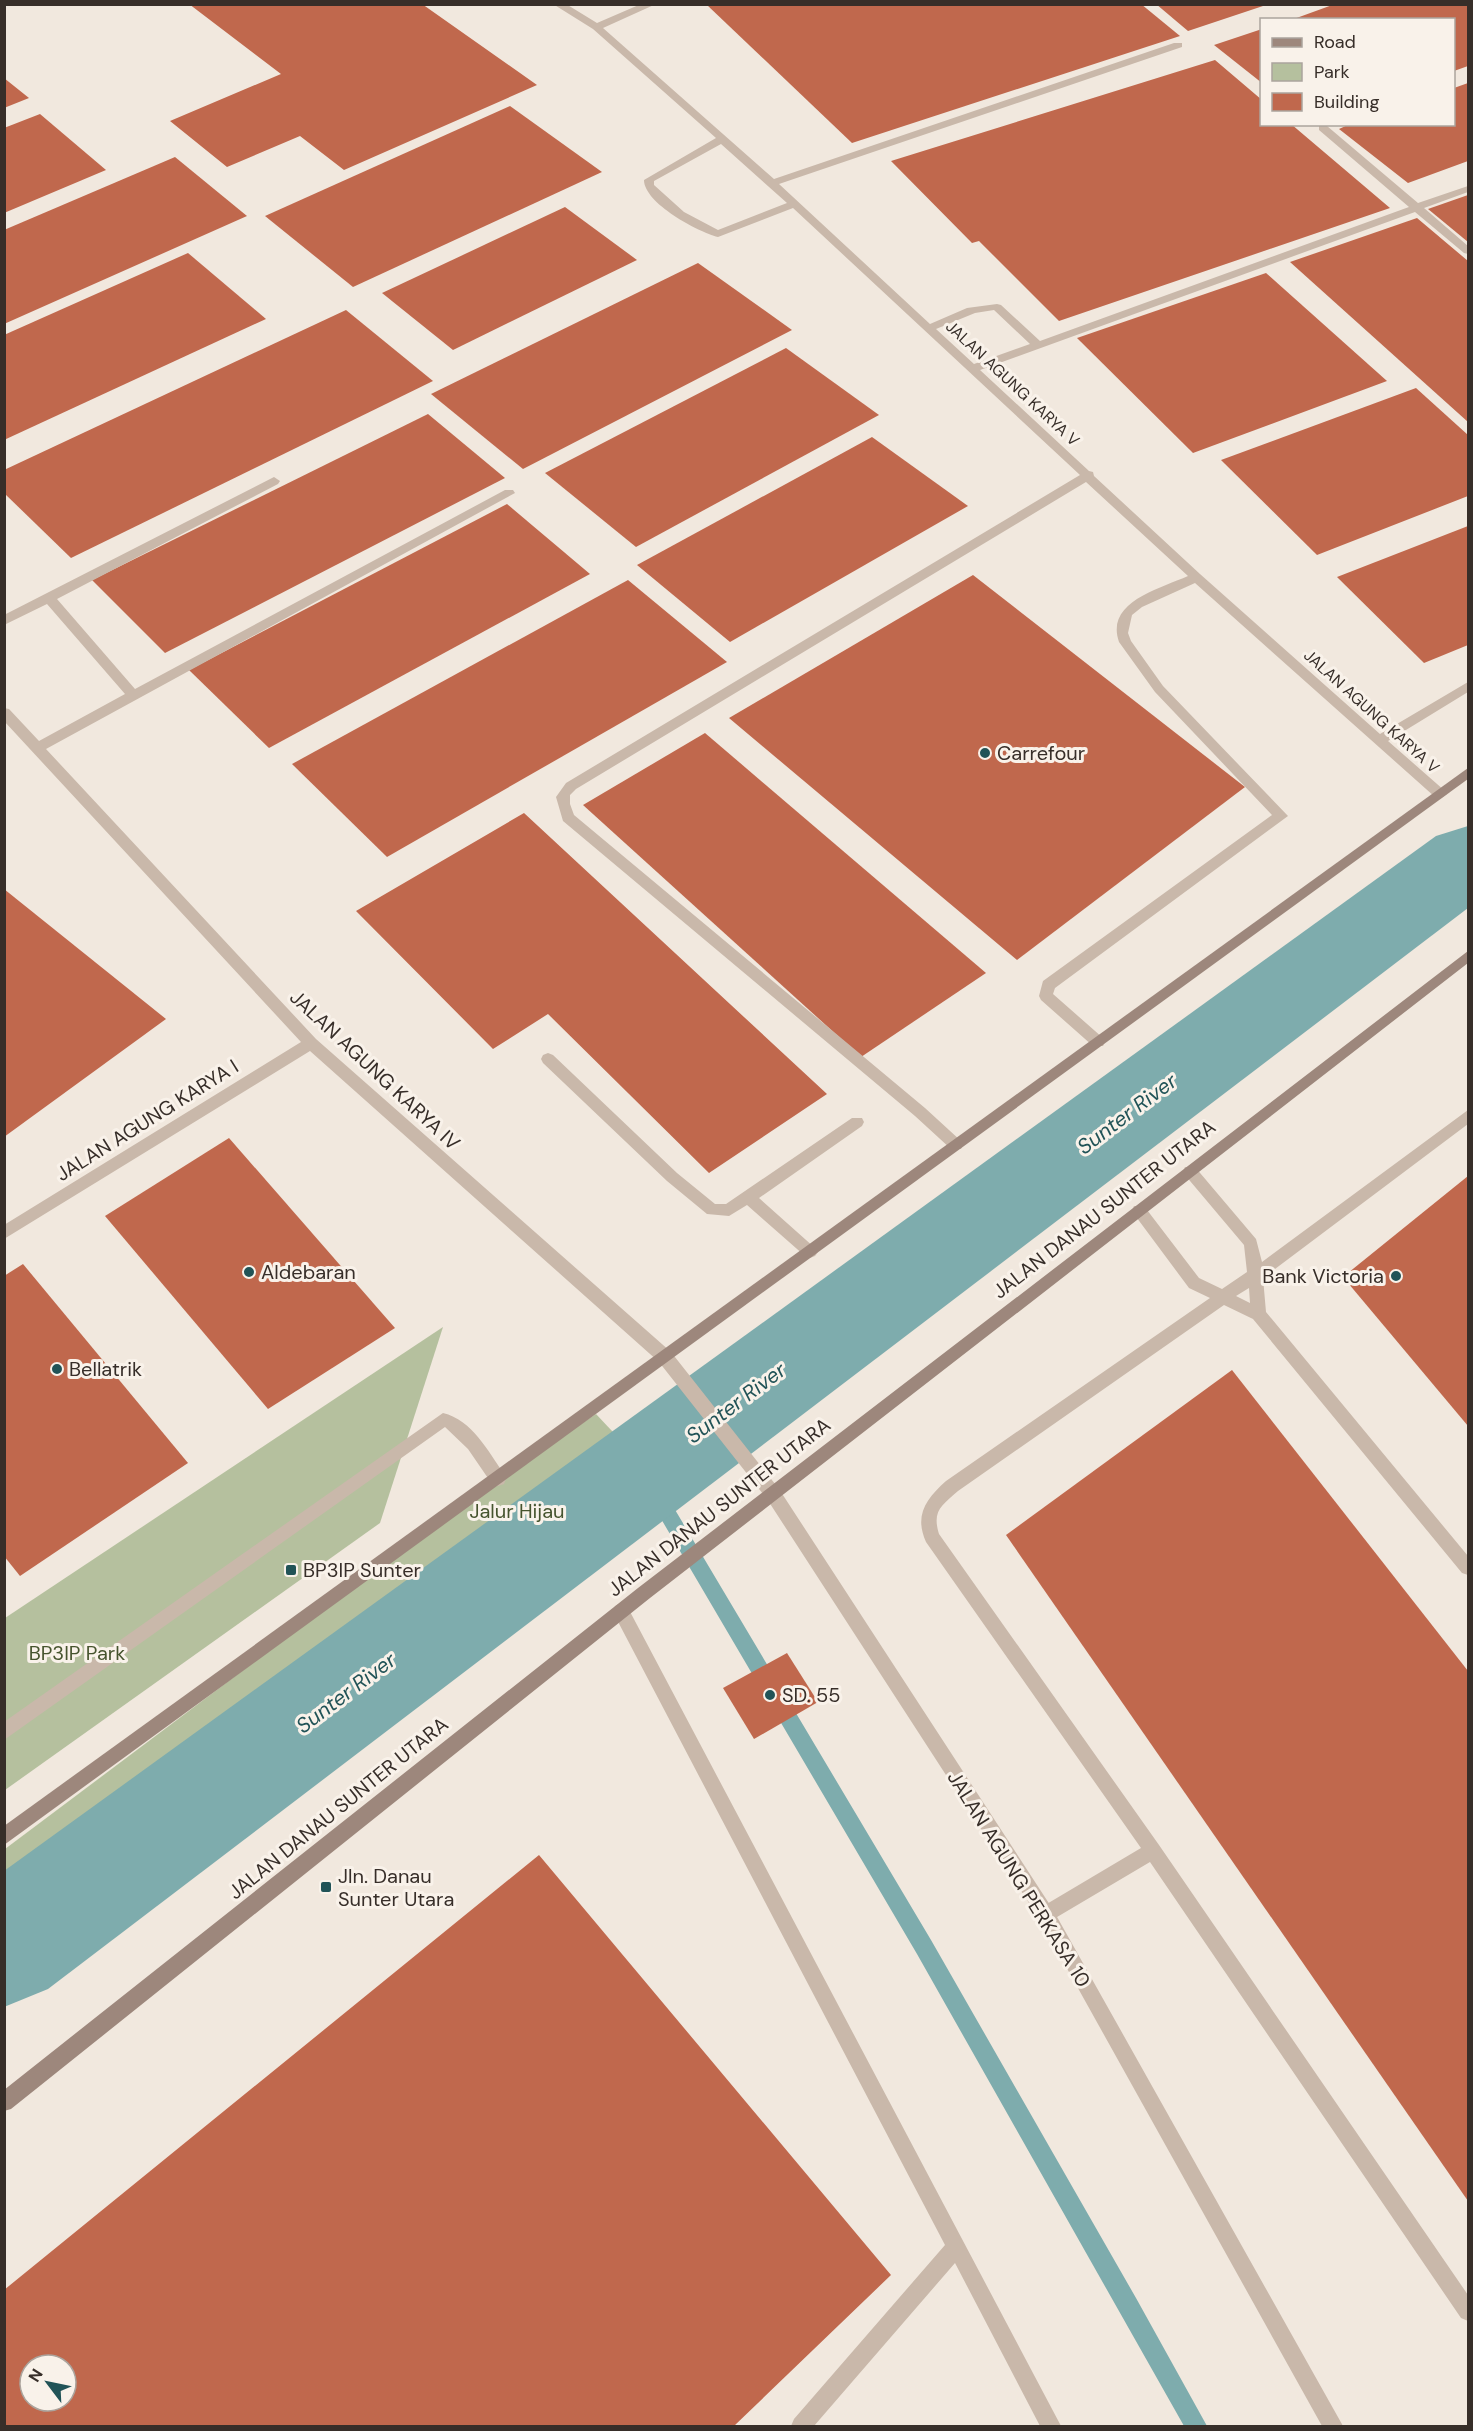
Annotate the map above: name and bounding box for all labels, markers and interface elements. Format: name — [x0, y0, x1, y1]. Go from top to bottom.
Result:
legend — [1260, 18, 1455, 126]
text: Road — [1314, 30, 1356, 54]
text: Park — [1314, 60, 1350, 84]
text: Building — [1314, 90, 1379, 114]
street label: JALAN AGUNG KARYA V — [941, 316, 1084, 451]
street label: JALAN AGUNG KARYA V — [1300, 645, 1444, 778]
place label: Carrefour — [997, 740, 1085, 766]
marker: Carrefour — [978, 746, 992, 760]
street label: JALAN AGUNG KARYA IV — [284, 984, 466, 1156]
street label: JALAN AGUNG KARYA I — [51, 1053, 243, 1187]
water label: Sunter River — [1071, 1067, 1184, 1161]
street label: JALAN DANAU SUNTER UTARA — [987, 1114, 1221, 1304]
place label: Aldebaran — [261, 1259, 356, 1285]
place label: Bank Victoria — [1262, 1263, 1384, 1289]
marker: Aldebaran — [242, 1265, 256, 1279]
marker: Bank Victoria — [1389, 1269, 1403, 1283]
place label: Bellatrik — [69, 1356, 142, 1382]
water label: Sunter River — [680, 1356, 793, 1450]
marker: Bellatrik — [50, 1362, 64, 1376]
street label: JALAN DANAU SUNTER UTARA — [602, 1412, 836, 1602]
park label: Jalur Hijau — [469, 1498, 565, 1524]
place label: BP3IP Sunter — [303, 1557, 421, 1583]
marker: BP3IP Sunter — [284, 1563, 298, 1577]
park label: BP3IP Park — [29, 1640, 125, 1666]
water label: Sunter River — [290, 1646, 403, 1740]
place label: SD. 55 — [782, 1682, 840, 1708]
marker: SD. 55 — [763, 1688, 777, 1702]
street label: JALAN DANAU SUNTER UTARA — [223, 1711, 453, 1905]
street label: JALAN AGUNG PERKASA 10 — [942, 1766, 1096, 1992]
place label: Jln. Danau Sunter Utara — [338, 1863, 454, 1912]
marker: Jln. Danau Sunter Utara — [319, 1880, 333, 1894]
north arrow — [18, 2353, 78, 2413]
text: N — [24, 2365, 48, 2386]

